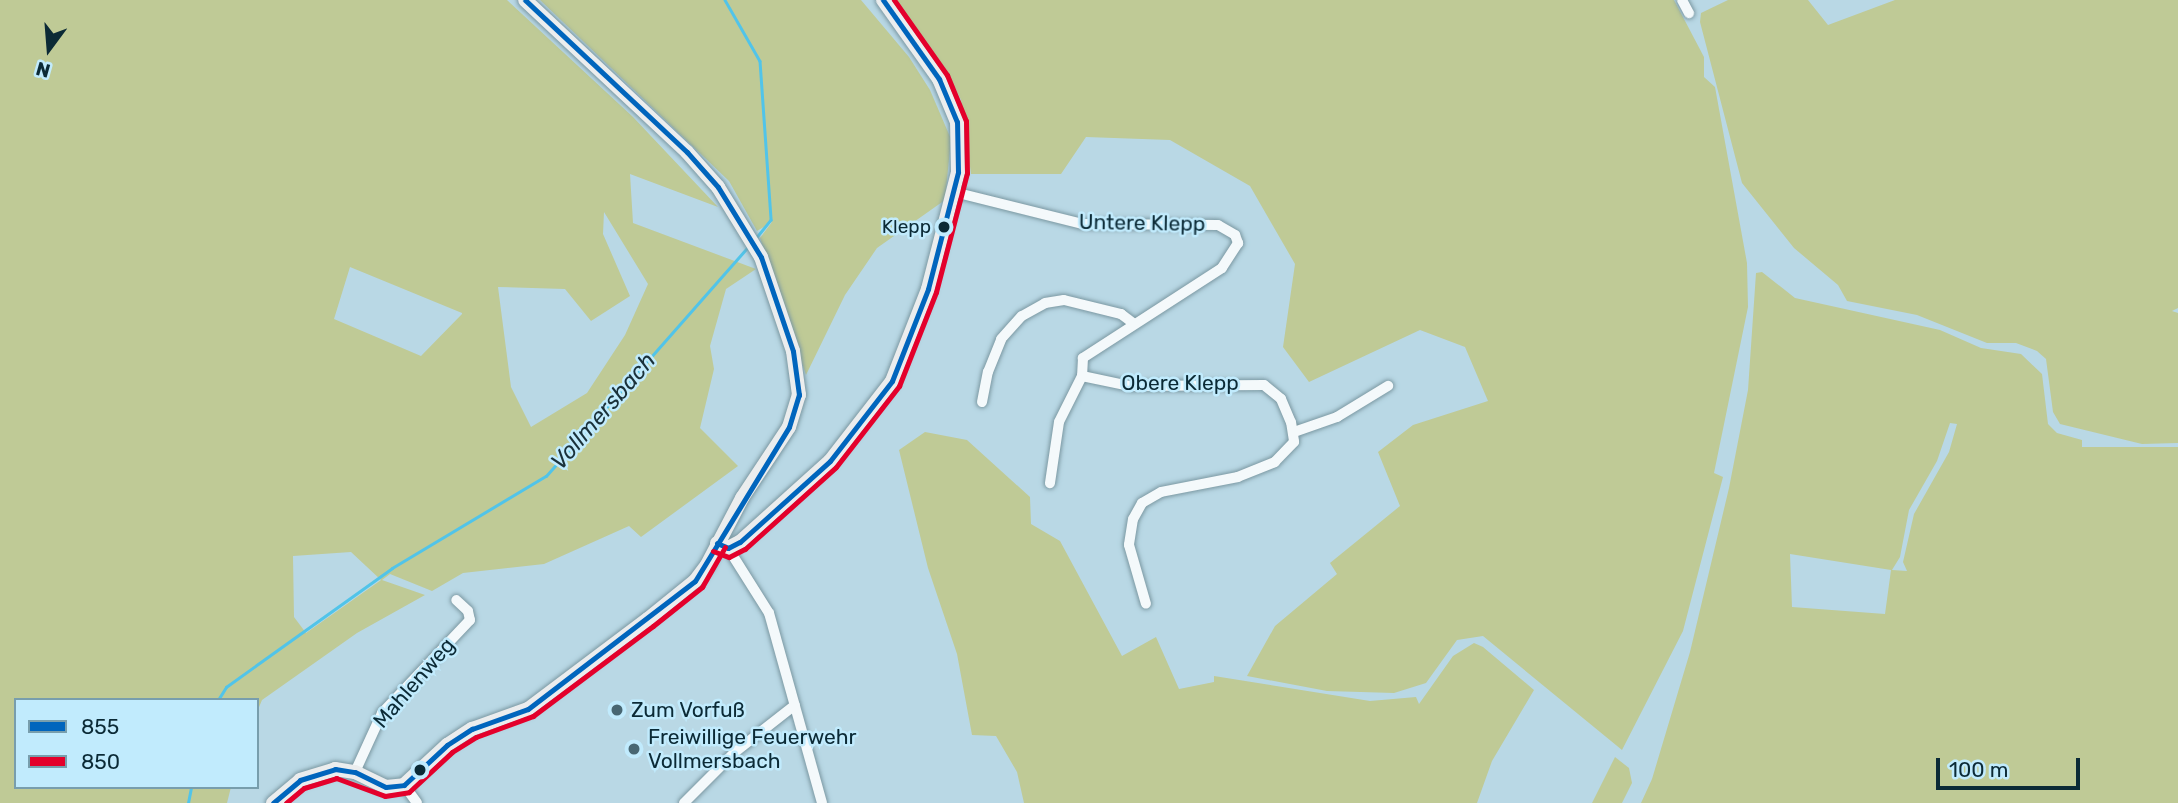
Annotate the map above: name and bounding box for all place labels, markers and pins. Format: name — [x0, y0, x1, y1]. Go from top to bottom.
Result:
place label: Klepp — [882, 216, 931, 238]
marker: Klepp — [937, 220, 951, 234]
place label: Zum Vorfuß — [631, 697, 746, 723]
marker: Zum Vorfuß — [609, 702, 625, 718]
place label: Freiwillige Feuerwehr Vollmersbach — [648, 724, 856, 774]
marker: Freiwillige Feuerwehr Vollmersbach — [626, 741, 642, 757]
unlabelled marker — [413, 763, 427, 777]

